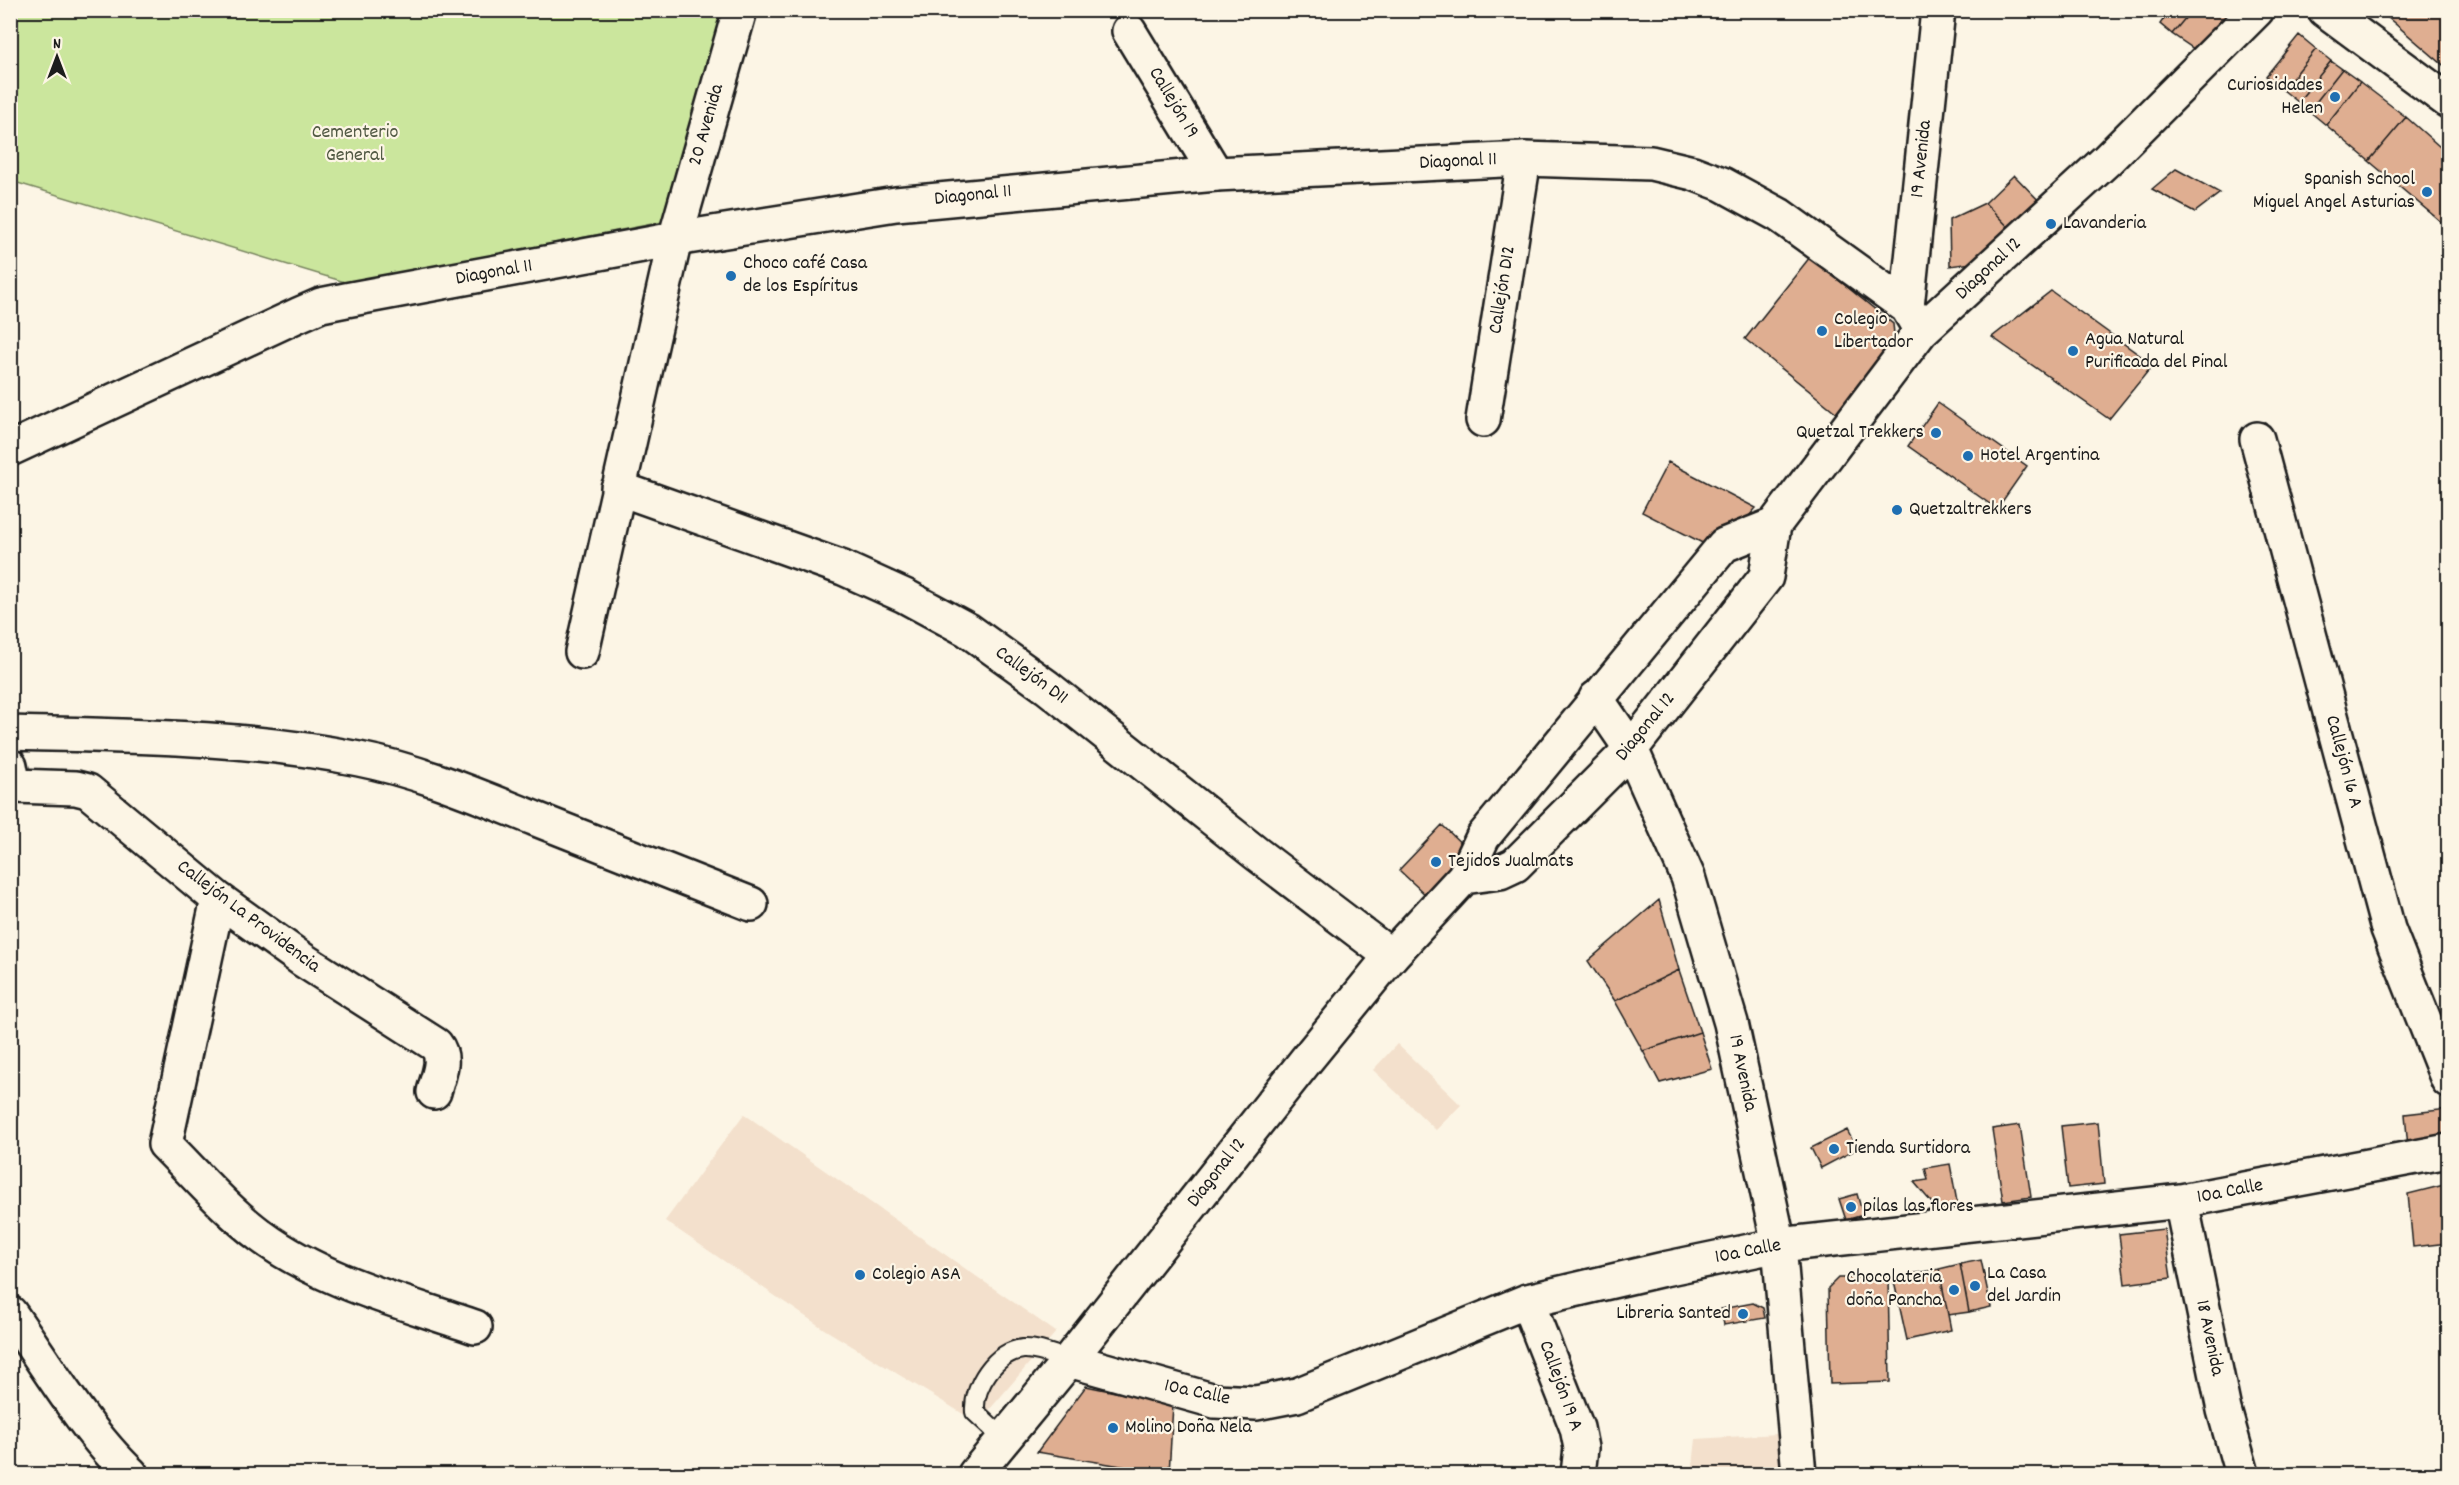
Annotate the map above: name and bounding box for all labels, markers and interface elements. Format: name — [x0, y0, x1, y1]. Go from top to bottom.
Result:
north arrow — [27, 27, 87, 87]
text: N — [53, 33, 61, 56]
street label: Callejón 19 — [1141, 62, 1205, 144]
place label: Curiosidades Helen — [2227, 72, 2323, 123]
street label: 20 Avenida — [682, 80, 732, 169]
marker: Curiosidades Helen — [2328, 90, 2342, 104]
street label: 19 Avenida — [1904, 118, 1940, 199]
park label: Cementerio General — [312, 119, 398, 170]
street label: Diagonal 11 — [1418, 146, 1498, 178]
place label: Spanish School Miguel Angel Asturias — [2253, 166, 2415, 217]
street label: Diagonal 11 — [933, 178, 1013, 214]
marker: Spanish School Miguel Angel Asturias — [2420, 185, 2434, 199]
place label: Lavanderia — [2063, 210, 2147, 238]
marker: Lavanderia — [2044, 217, 2058, 231]
street label: Diagonal 12 — [1949, 231, 2029, 307]
street label: Callejón D12 — [1482, 244, 1524, 336]
place label: Choco café Casa de los Espíritus — [743, 250, 868, 301]
street label: Diagonal 11 — [453, 252, 535, 294]
marker: Choco café Casa de los Espíritus — [724, 269, 738, 283]
place label: Colegio Libertador — [1834, 306, 1914, 357]
marker: Colegio Libertador — [1815, 324, 1829, 338]
place label: Agua Natural Purificada del Pinal — [2085, 326, 2228, 377]
marker: Agua Natural Purificada del Pinal — [2066, 344, 2080, 358]
place label: Quetzal Trekkers — [1796, 419, 1924, 447]
marker: Quetzal Trekkers — [1929, 426, 1943, 440]
place label: Hotel Argentina — [1980, 442, 2100, 470]
marker: Hotel Argentina — [1961, 449, 1975, 463]
place label: Quetzaltrekkers — [1909, 496, 2032, 524]
marker: Quetzaltrekkers — [1890, 503, 1904, 517]
street label: Callejón D11 — [989, 640, 1073, 712]
street label: Diagonal 12 — [1609, 686, 1683, 768]
street label: Callejón 16 A — [2317, 712, 2369, 812]
place label: Tejidos Jualmats — [1448, 848, 1574, 876]
street label: Callejón La Providencia — [170, 854, 326, 981]
marker: Tejidos Jualmats — [1429, 855, 1443, 869]
street label: 19 Avenida — [1720, 1032, 1764, 1115]
street label: Diagonal 12 — [1181, 1132, 1253, 1214]
place label: Tienda Surtidora — [1846, 1135, 1971, 1163]
marker: Tienda Surtidora — [1827, 1142, 1841, 1156]
street label: 10a Calle — [2195, 1172, 2266, 1212]
place label: pilas las flores — [1863, 1193, 1974, 1221]
marker: pilas las flores — [1844, 1200, 1858, 1214]
street label: 10a Calle — [1713, 1232, 1784, 1272]
place label: La Casa del Jardin — [1987, 1260, 2061, 1311]
place label: Colegio ASA — [872, 1261, 961, 1289]
place label: Chocolateria doña Pancha — [1846, 1264, 1943, 1315]
marker: Colegio ASA — [853, 1268, 867, 1282]
marker: La Casa del Jardin — [1968, 1279, 1982, 1293]
marker: Chocolateria doña Pancha — [1947, 1283, 1961, 1297]
street label: 18 Avenida — [2187, 1298, 2231, 1379]
place label: Libreria Santed — [1616, 1300, 1731, 1328]
marker: Libreria Santed — [1736, 1307, 1750, 1321]
street label: Callejón 19 A — [1531, 1337, 1589, 1435]
street label: 10a Calle — [1161, 1372, 1233, 1414]
place label: Molino Doña Nela — [1125, 1414, 1253, 1442]
marker: Molino Doña Nela — [1106, 1421, 1120, 1435]

